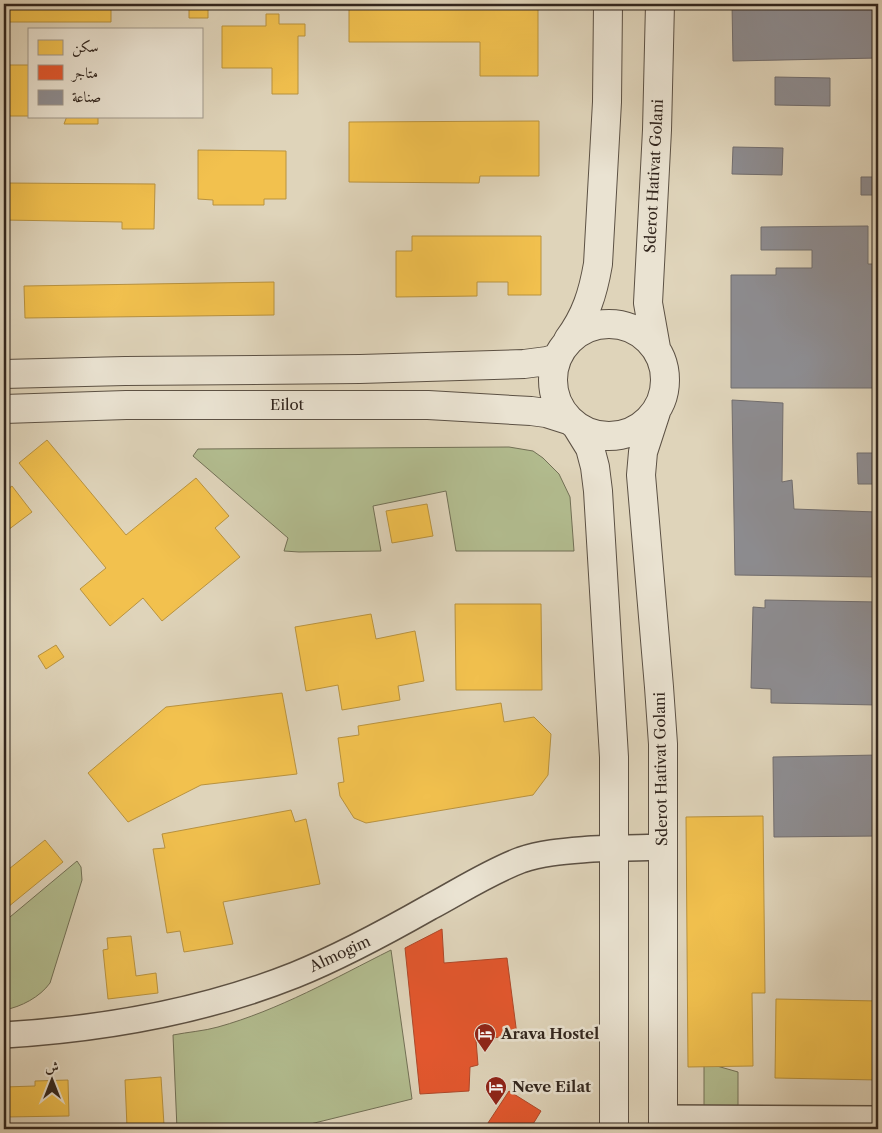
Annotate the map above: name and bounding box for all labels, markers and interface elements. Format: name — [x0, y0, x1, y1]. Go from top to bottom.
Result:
legend — [28, 28, 202, 118]
text: سكن — [72, 37, 99, 57]
text: متاجر — [70, 63, 98, 82]
text: صناعة — [72, 87, 101, 106]
street label: Sderot Hativat Golani — [640, 98, 667, 253]
street label: Eilot — [270, 395, 305, 414]
street label: Sderot Hativat Golani — [650, 691, 671, 846]
street label: Almogim — [305, 931, 373, 976]
hotel icon: Arava Hostel — [473, 1022, 497, 1053]
place label: Arava Hostel — [500, 1024, 599, 1043]
north arrow — [28, 1056, 78, 1106]
text: ش — [45, 1058, 59, 1076]
hotel icon: Neve Eilat — [484, 1075, 508, 1106]
place label: Neve Eilat — [512, 1077, 591, 1096]

